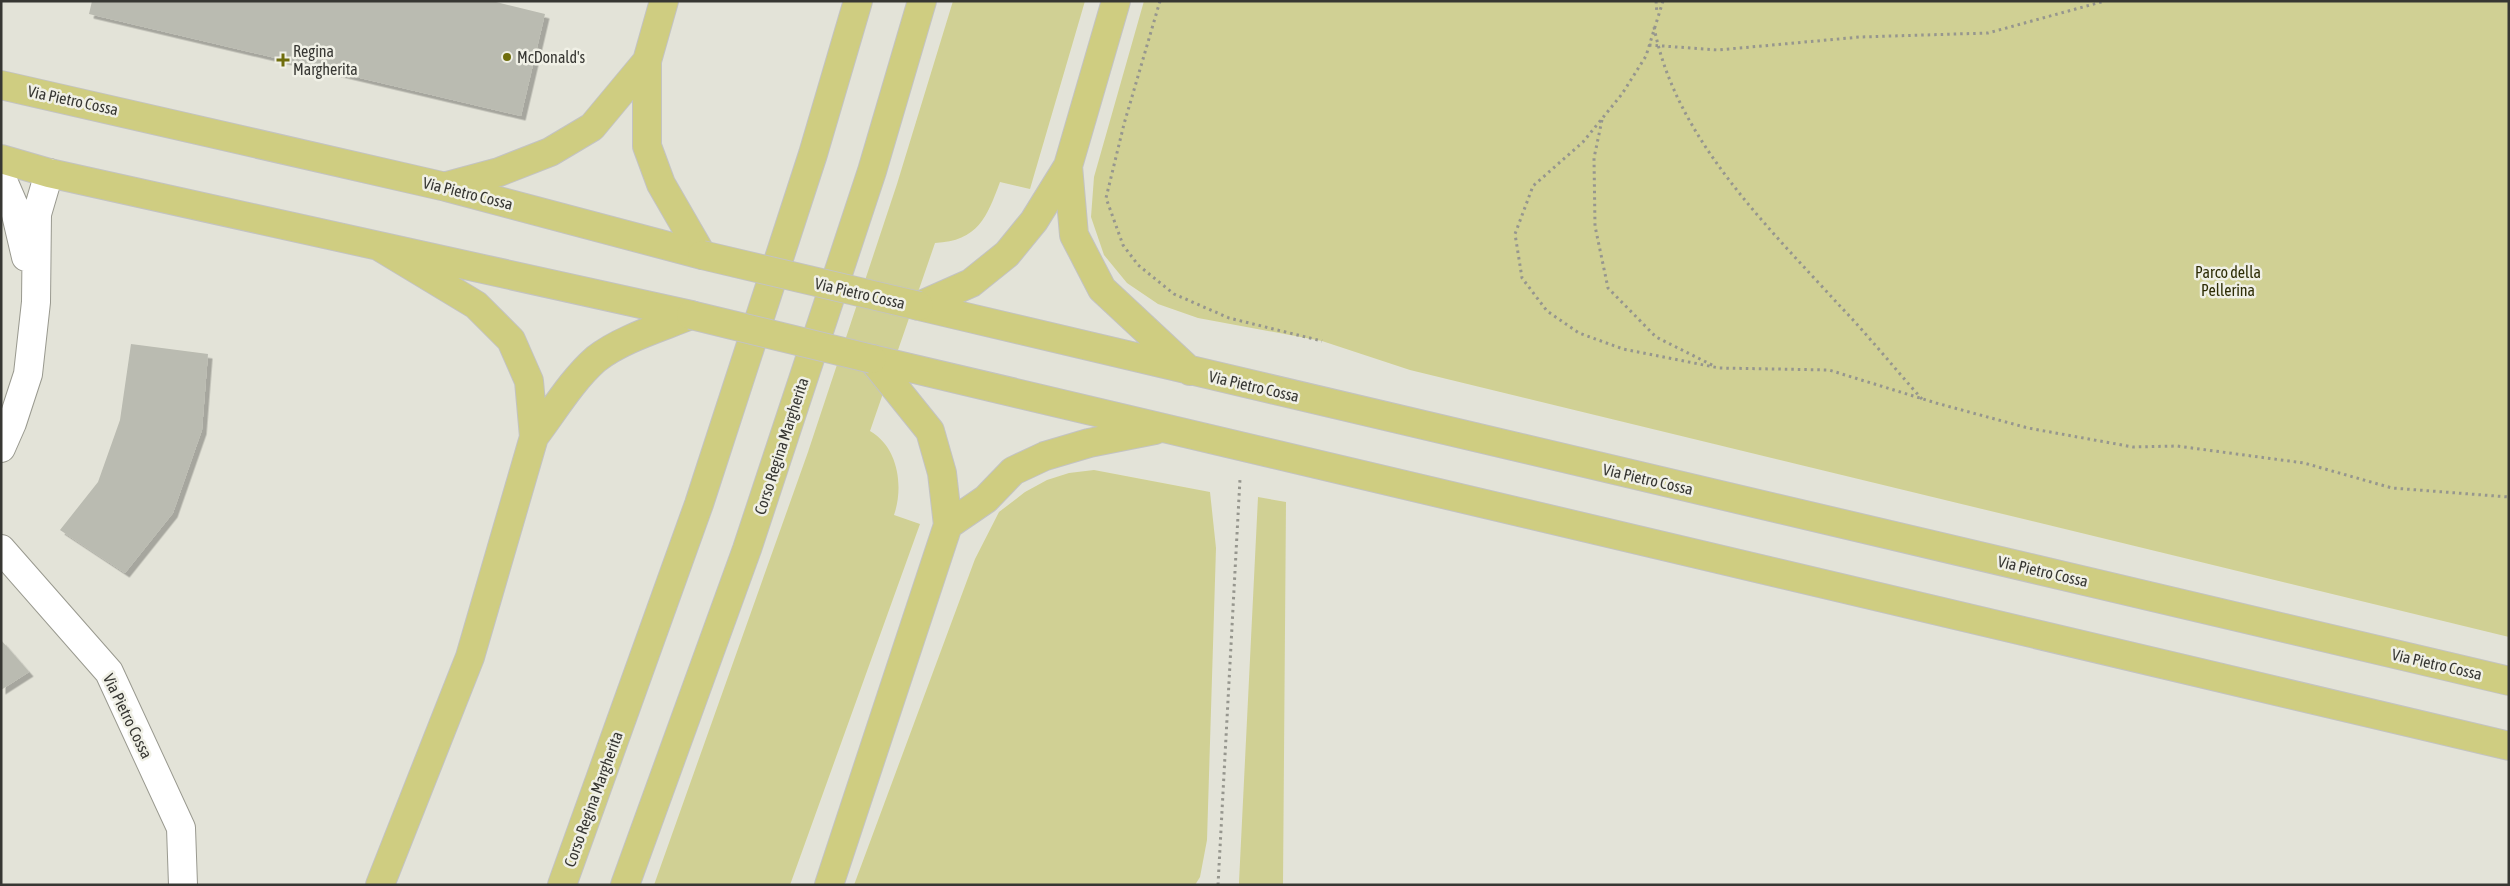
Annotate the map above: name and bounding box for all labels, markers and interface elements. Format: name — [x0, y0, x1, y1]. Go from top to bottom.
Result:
place label: Regina Margherita — [293, 42, 358, 79]
place label: McDonald's — [517, 48, 586, 66]
marker: McDonald's — [501, 51, 513, 63]
marker: Regina Margherita — [277, 54, 289, 66]
street label: Via Pietro Cossa — [26, 82, 120, 118]
street label: Via Pietro Cossa — [421, 173, 515, 213]
park label: Parco della Pellerina — [2195, 263, 2261, 299]
street label: Via Pietro Cossa — [813, 274, 907, 312]
street label: Via Pietro Cossa — [1207, 367, 1301, 405]
street label: Corso Regina Margherita — [750, 375, 813, 517]
street label: Via Pietro Cossa — [1601, 460, 1695, 498]
street label: Via Pietro Cossa — [1996, 552, 2090, 590]
street label: Via Pietro Cossa — [2390, 645, 2484, 683]
street label: Via Pietro Cossa — [100, 671, 156, 761]
street label: Corso Regina Margherita — [560, 729, 627, 870]

